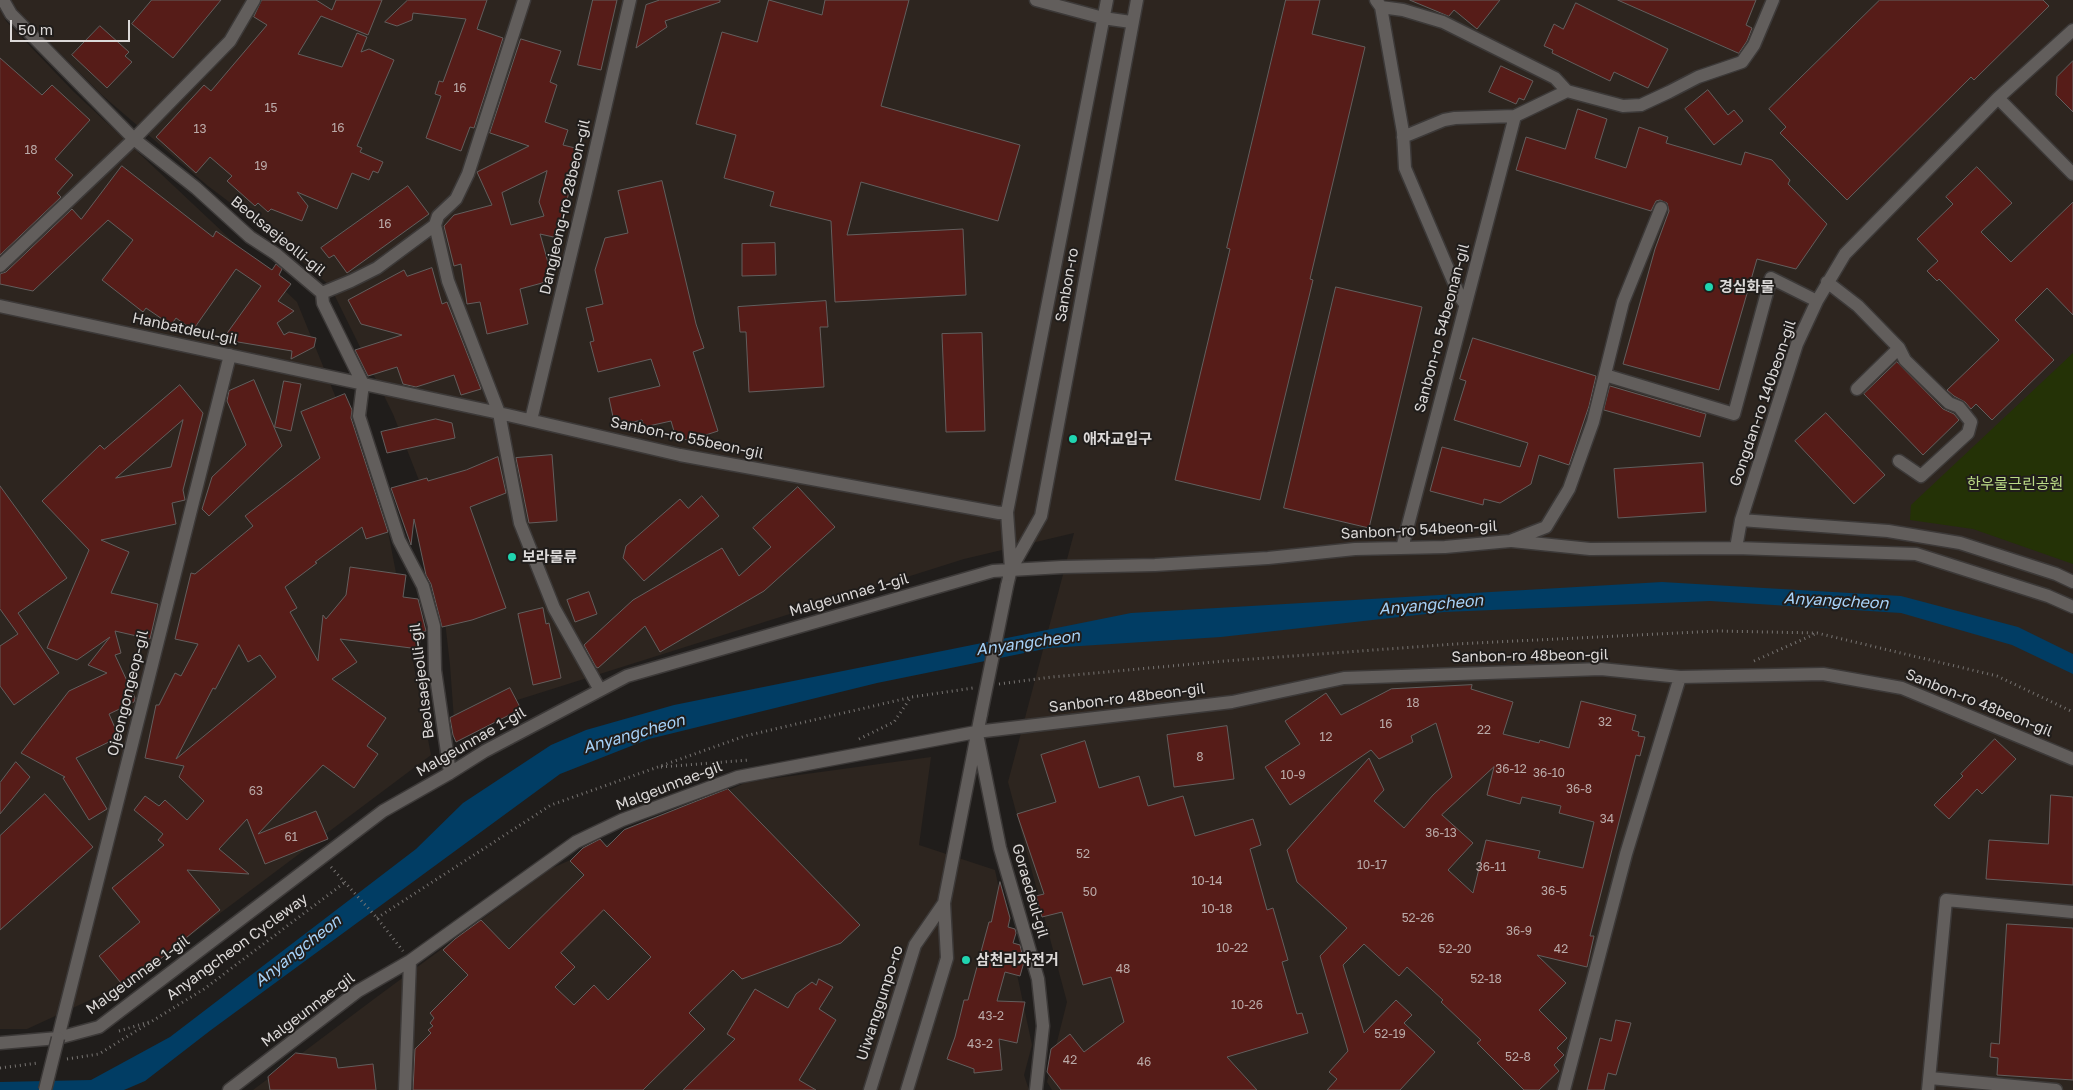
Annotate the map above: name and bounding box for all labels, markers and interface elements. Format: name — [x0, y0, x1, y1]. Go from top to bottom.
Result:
scale bar — [12, 10, 132, 42]
text: 50 m — [18, 20, 53, 38]
house number: 16 — [453, 81, 467, 95]
house number: 15 — [265, 101, 277, 115]
street label: Dangjeong-ro 28beon-gil — [536, 118, 594, 296]
house number: 16 — [331, 121, 345, 135]
house number: 13 — [194, 122, 206, 136]
house number: 18 — [24, 143, 38, 157]
house number: 19 — [254, 159, 268, 173]
street label: Beolsaejeolli-gil — [227, 192, 329, 280]
house number: 16 — [378, 217, 392, 231]
street label: Sanbon-ro 54beonan-gil — [1411, 241, 1473, 415]
street label: Sanbon-ro — [1052, 246, 1082, 324]
place label: 경심화물 — [1719, 278, 1774, 296]
marker: 경심화물 — [1703, 281, 1715, 293]
street label: Hanbatdeul-gil — [131, 309, 239, 349]
street label: Gongdan-ro 140beon-gil — [1726, 317, 1800, 489]
street label: Sanbon-ro 55beon-gil — [609, 413, 765, 463]
place label: 애자교입구 — [1083, 430, 1152, 448]
marker: 애자교입구 — [1067, 433, 1079, 445]
park label: 한우물근린공원 — [1967, 475, 2063, 493]
street label: Sanbon-ro 54beon-gil — [1340, 517, 1498, 543]
place label: 보라물류 — [522, 548, 577, 566]
marker: 보라물류 — [506, 551, 518, 563]
street label: Malgeunnae 1-gil — [787, 569, 911, 621]
water label: Anyangcheon — [1783, 589, 1889, 613]
water label: Anyangcheon — [1378, 591, 1484, 619]
street label: Beolsaejeolli-gil — [406, 622, 438, 740]
water label: Anyangcheon — [975, 626, 1081, 660]
street label: Ojeongongeop-gil — [104, 628, 152, 758]
street label: Sanbon-ro 48beon-gil — [1451, 646, 1609, 666]
street label: Sanbon-ro 48beon-gil — [1903, 665, 2055, 741]
street label: Sanbon-ro 48beon-gil — [1048, 679, 1206, 717]
house number: 18 — [1406, 696, 1420, 710]
street label: Malgeunnae 1-gil — [413, 703, 529, 781]
water label: Anyangcheon — [581, 710, 687, 758]
house number: 32 — [1598, 715, 1612, 729]
house number: 16 — [1379, 717, 1393, 731]
house number: 22 — [1477, 723, 1491, 737]
house number: 12 — [1320, 730, 1332, 744]
house number: 8 — [1196, 750, 1204, 764]
street label: Malgeunnae-gil — [613, 757, 725, 815]
house number: 36-12 — [1495, 762, 1527, 776]
house number: 36-10 — [1533, 766, 1565, 780]
house number: 10-9 — [1280, 768, 1306, 782]
house number: 36-8 — [1566, 782, 1592, 796]
house number: 63 — [249, 784, 263, 798]
house number: 34 — [1600, 812, 1614, 826]
house number: 36-13 — [1425, 826, 1457, 840]
house number: 61 — [284, 830, 298, 844]
street label: Goraedeul-gil — [1008, 842, 1052, 940]
house number: 52 — [1076, 847, 1090, 861]
house number: 10-17 — [1357, 858, 1387, 872]
house number: 36-11 — [1476, 860, 1506, 874]
house number: 10-14 — [1192, 874, 1222, 888]
house number: 36-5 — [1541, 884, 1567, 898]
house number: 50 — [1083, 885, 1097, 899]
street label: Anyangcheon Cycleway — [163, 890, 311, 1004]
house number: 10-18 — [1202, 902, 1232, 916]
water label: Anyangcheon — [251, 911, 345, 991]
house number: 52-26 — [1402, 911, 1434, 925]
house number: 36-9 — [1506, 924, 1532, 938]
street label: Malgeunnae 1-gil — [83, 931, 193, 1019]
house number: 10-22 — [1216, 941, 1248, 955]
house number: 52-20 — [1439, 942, 1471, 956]
house number: 42 — [1554, 942, 1568, 956]
street label: Uiwanggunpo-ro — [853, 943, 907, 1063]
place label: 삼천리자전거 — [976, 951, 1059, 969]
marker: 삼천리자전거 — [960, 954, 972, 966]
house number: 48 — [1116, 962, 1130, 976]
street label: Malgeunnae-gil — [258, 969, 358, 1051]
house number: 52-18 — [1470, 972, 1502, 986]
house number: 10-26 — [1231, 998, 1263, 1012]
house number: 43-2 — [978, 1009, 1004, 1023]
house number: 52-19 — [1374, 1027, 1406, 1041]
house number: 43-2 — [967, 1037, 993, 1051]
house number: 52-8 — [1505, 1050, 1531, 1064]
house number: 42 — [1063, 1053, 1077, 1067]
house number: 46 — [1137, 1055, 1151, 1069]

